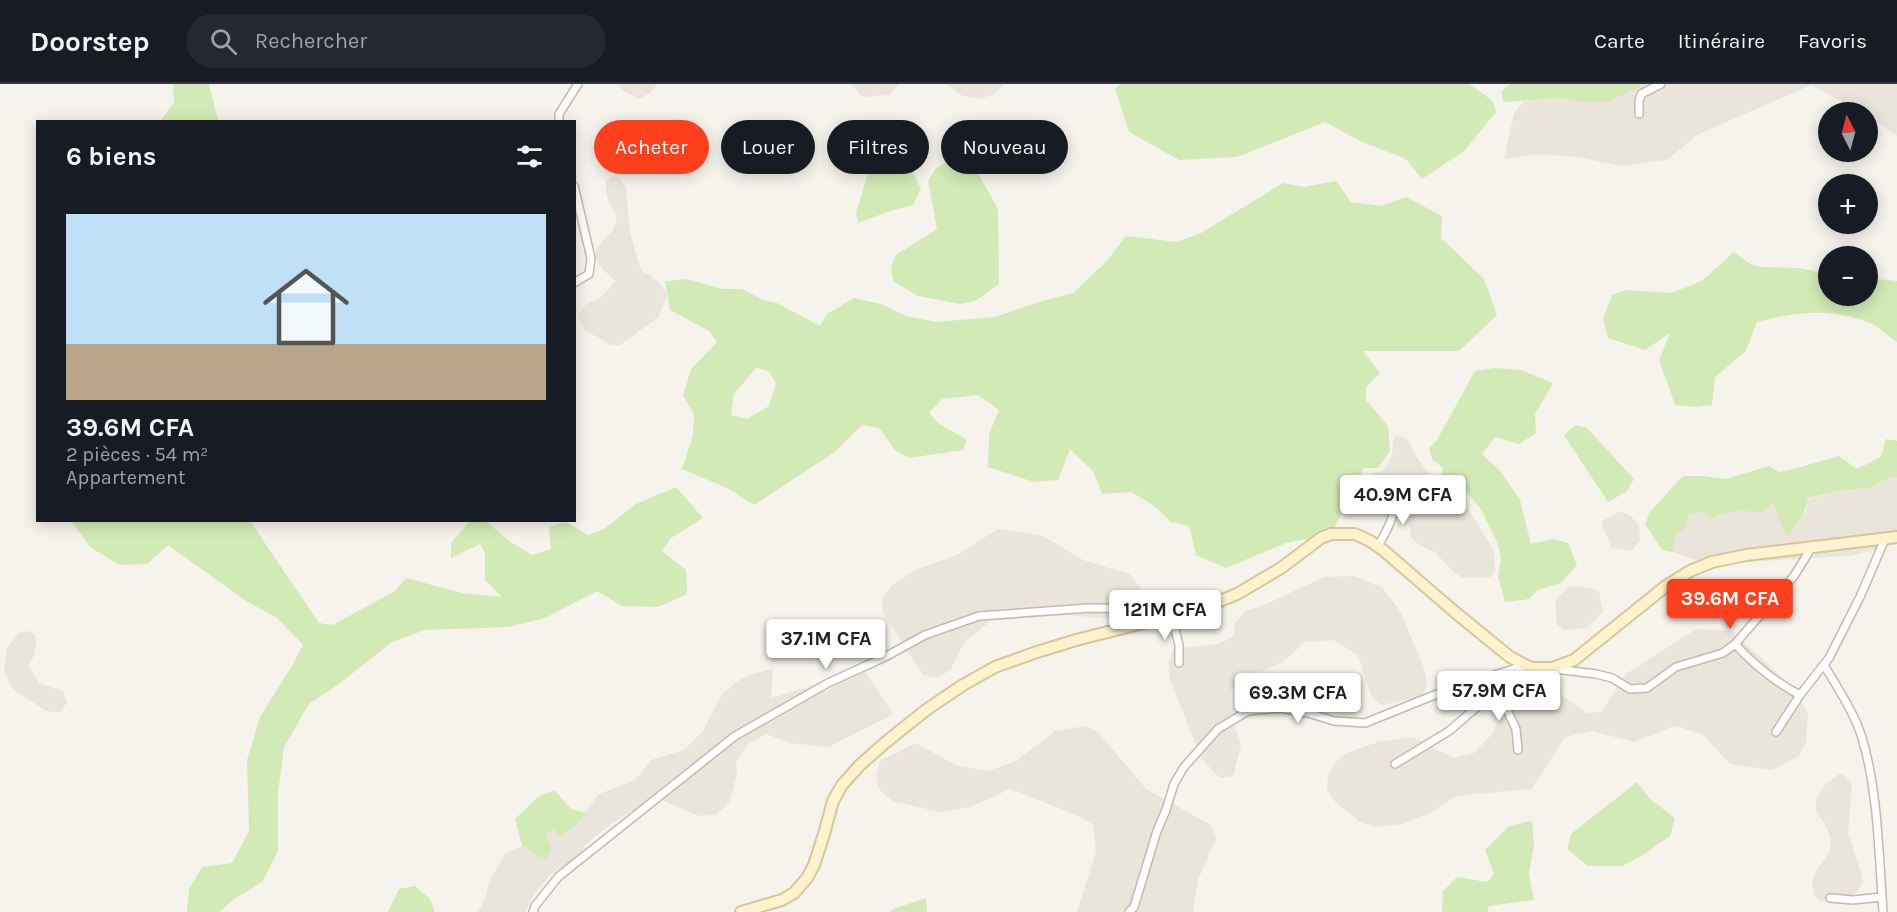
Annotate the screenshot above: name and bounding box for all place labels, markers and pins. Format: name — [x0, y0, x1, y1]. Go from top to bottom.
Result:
pin: 40.9M CFA — [1334, 475, 1472, 526]
pin: 39.6M CFA — [1661, 579, 1799, 630]
pin: 121M CFA — [1103, 590, 1227, 641]
pin: 37.1M CFA — [757, 619, 895, 670]
pin: 57.9M CFA — [1430, 671, 1568, 722]
pin: 69.3M CFA — [1229, 673, 1367, 724]

